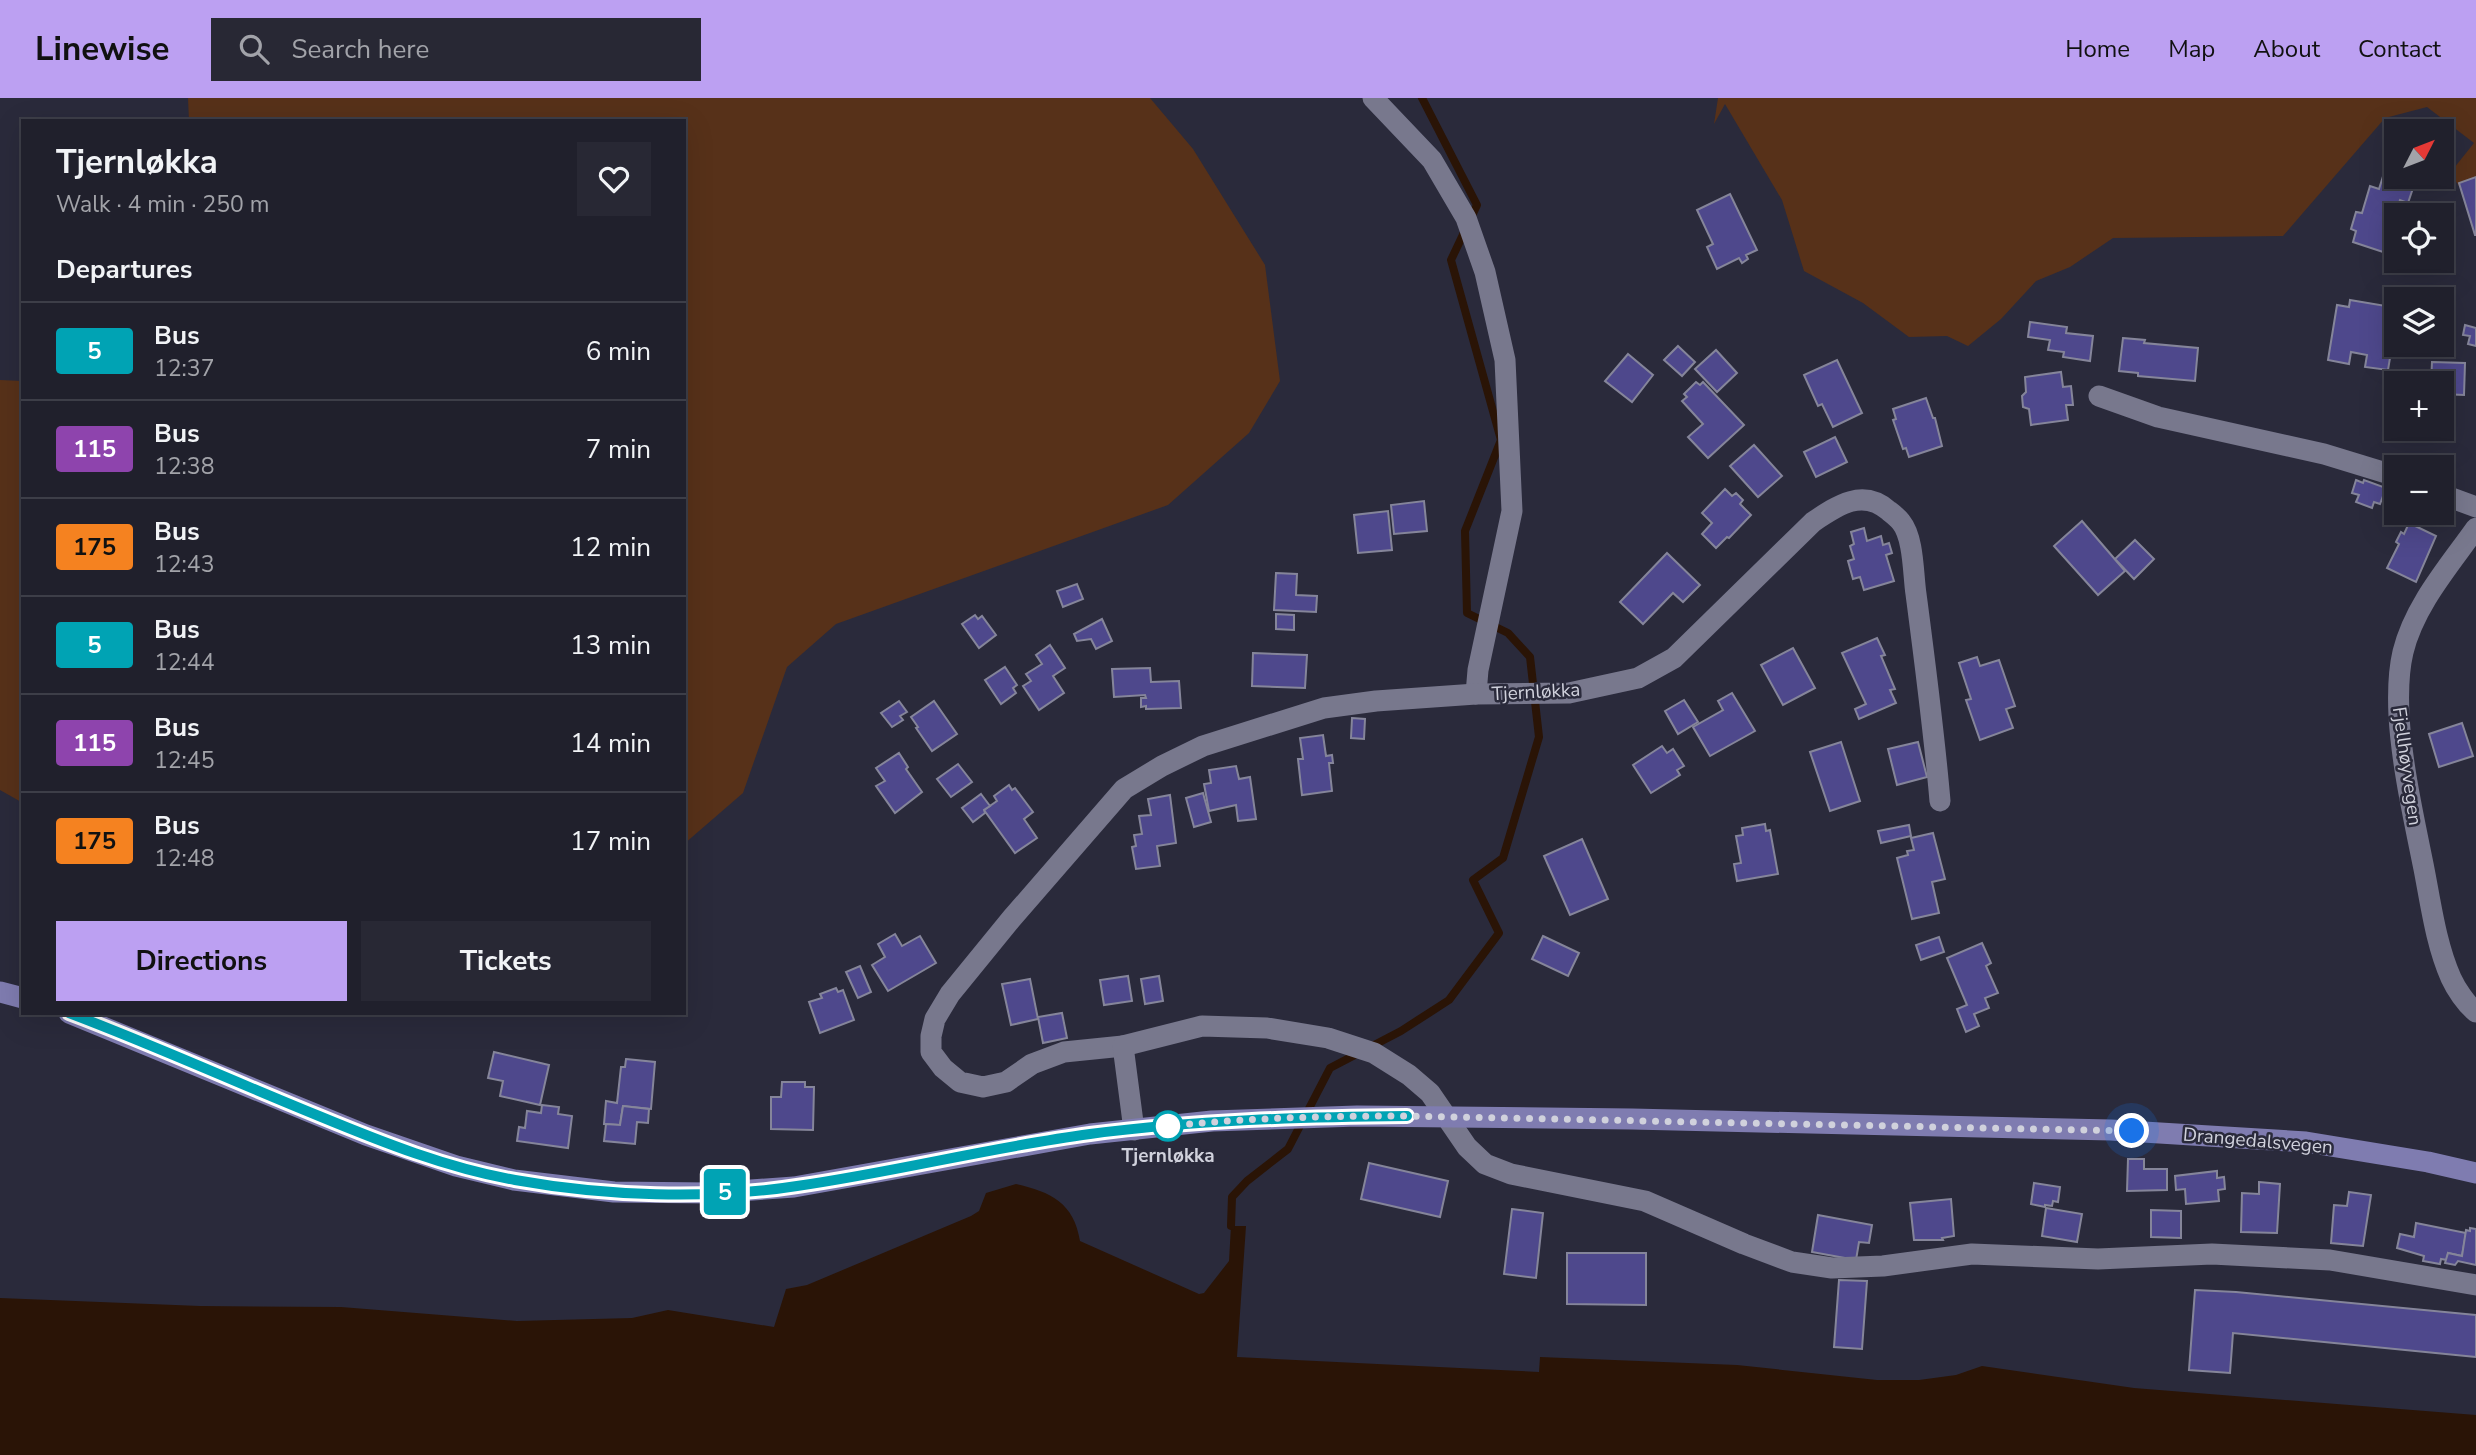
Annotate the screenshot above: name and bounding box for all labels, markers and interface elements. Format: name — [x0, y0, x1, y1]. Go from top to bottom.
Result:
search box — [211, 18, 701, 81]
text: Linewise — [35, 27, 169, 72]
icon: search — [235, 30, 273, 68]
text: Search here — [291, 32, 429, 67]
text: Home — [2065, 33, 2130, 65]
text: Map — [2168, 33, 2215, 65]
text: About — [2253, 33, 2320, 65]
text: Contact — [2358, 33, 2441, 65]
north arrow — [2384, 119, 2454, 189]
map controls — [2384, 119, 2454, 525]
text: Tjernløkka — [56, 140, 218, 185]
button: heart — [577, 142, 651, 216]
text: Walk · 4 min · 250 m — [56, 189, 269, 220]
button: locate — [2384, 203, 2454, 273]
text: Departures — [56, 252, 192, 287]
button: layers — [2384, 287, 2454, 357]
text: Bus — [154, 318, 200, 353]
text: 6 min — [586, 334, 651, 369]
text: 5 — [87, 335, 102, 367]
text: 12:37 — [154, 353, 214, 384]
button: + — [2384, 371, 2454, 441]
text: Bus — [154, 416, 200, 451]
text: 7 min — [586, 432, 651, 467]
text: 115 — [73, 433, 116, 465]
text: 12:38 — [154, 451, 214, 482]
button: − — [2384, 455, 2454, 525]
text: Bus — [154, 514, 200, 549]
text: 12 min — [570, 530, 651, 565]
text: 175 — [73, 531, 116, 563]
text: 12:43 — [154, 549, 214, 580]
text: Bus — [154, 612, 200, 647]
text: 13 min — [570, 628, 651, 663]
text: 5 — [87, 629, 102, 661]
text: 12:44 — [154, 647, 214, 678]
street label: Tjernløkka — [1491, 677, 1581, 707]
street label: Fjellhøyvegen — [2386, 705, 2428, 827]
text: Bus — [154, 710, 200, 745]
text: 14 min — [570, 726, 651, 761]
text: 115 — [73, 727, 116, 759]
text: 12:45 — [154, 745, 214, 776]
text: Bus — [154, 808, 200, 843]
text: 17 min — [570, 824, 651, 859]
text: 175 — [73, 825, 116, 857]
text: 12:48 — [154, 843, 214, 874]
button: Directions — [56, 921, 347, 1001]
button: Tickets — [361, 921, 651, 1001]
marker: Tjernløkka — [1153, 1111, 1183, 1141]
your location — [2114, 1113, 2149, 1148]
street label: Drangedalsvegen — [2182, 1121, 2334, 1160]
place label: Tjernløkka — [1121, 1143, 1215, 1169]
line badge: 5 — [702, 1169, 748, 1215]
text: 5 — [718, 1176, 732, 1208]

